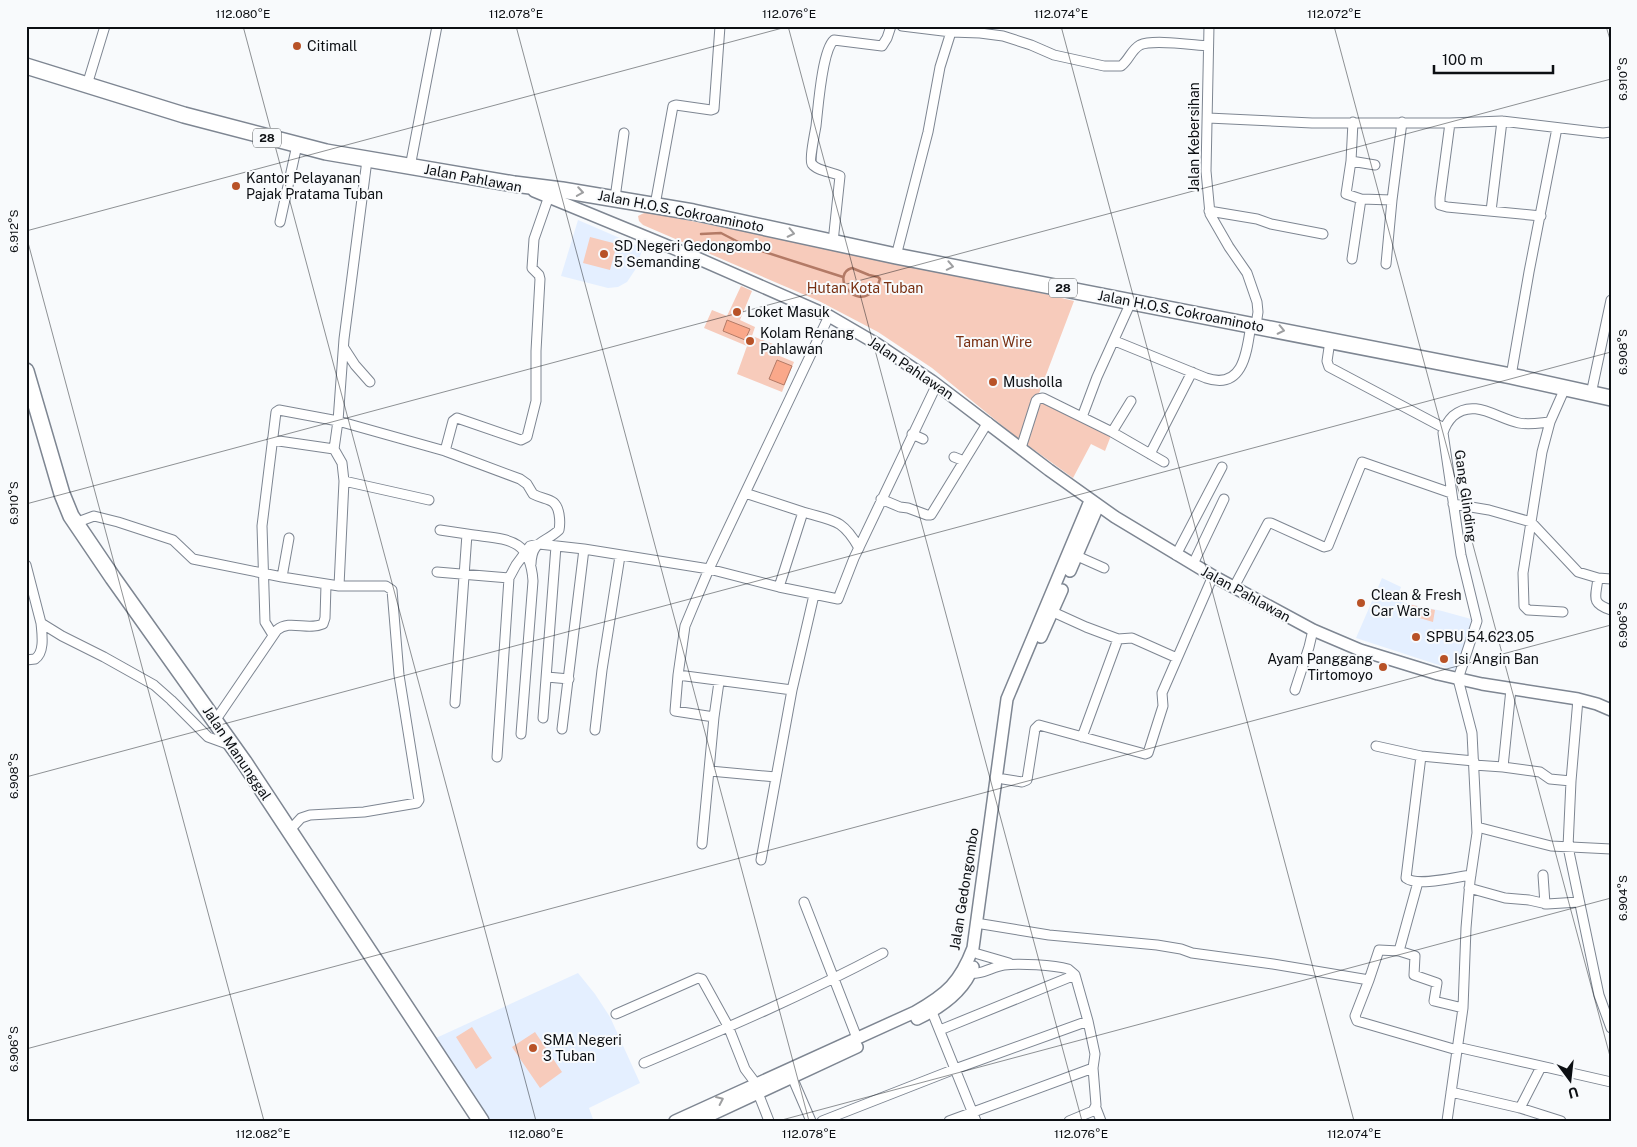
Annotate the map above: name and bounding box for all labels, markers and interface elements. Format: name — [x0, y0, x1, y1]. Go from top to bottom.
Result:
text: 112.080°E — [216, 7, 270, 21]
text: 112.078°E — [489, 7, 543, 21]
text: 112.076°E — [762, 7, 816, 21]
text: 112.074°E — [1034, 7, 1088, 21]
text: 112.072°E — [1307, 7, 1361, 21]
place label: Citimall — [307, 38, 357, 54]
marker: Citimall — [291, 40, 303, 52]
scale bar — [1434, 42, 1553, 74]
text: 100 m — [1442, 51, 1483, 68]
text: 6.910°S — [1616, 57, 1630, 101]
street label: Jalan Kebersihan — [1186, 82, 1202, 192]
road number: 28 — [253, 128, 281, 148]
street label: Jalan Pahlawan — [423, 161, 523, 195]
place label: Kantor Pelayanan Pajak Pratama Tuban — [246, 170, 383, 202]
marker: Kantor Pelayanan Pajak Pratama Tuban — [230, 180, 242, 192]
one-way arrow — [575, 187, 584, 197]
street label: Jalan H.O.S. Cokroaminoto — [596, 187, 766, 235]
text: 6.912°S — [7, 209, 21, 253]
one-way arrow — [786, 227, 795, 238]
place label: SD Negeri Gedongombo 5 Semanding — [614, 238, 771, 270]
marker: SD Negeri Gedongombo 5 Semanding — [598, 248, 610, 260]
one-way arrow — [945, 260, 954, 271]
road number: 28 — [1049, 278, 1077, 298]
park label: Hutan Kota Tuban — [807, 280, 923, 296]
street label: Jalan H.O.S. Cokroaminoto — [1096, 287, 1266, 335]
place label: Loket Masuk — [747, 304, 830, 320]
marker: Loket Masuk — [731, 306, 743, 318]
one-way arrow — [1277, 324, 1286, 335]
place label: Kolam Renang Pahlawan — [760, 325, 855, 357]
text: 6.908°S — [1616, 329, 1630, 375]
street label: Jalan Pahlawan — [865, 334, 957, 402]
park label: Taman Wire — [956, 334, 1032, 350]
marker: Kolam Renang Pahlawan — [744, 335, 756, 347]
place label: Musholla — [1003, 374, 1063, 390]
marker: Musholla — [987, 376, 999, 388]
street label: Gang Glinding — [1452, 449, 1480, 543]
text: 6.910°S — [7, 481, 21, 525]
street label: Jalan Pahlawan — [1199, 563, 1293, 625]
place label: Clean & Fresh Car Wars — [1371, 587, 1462, 619]
marker: Clean & Fresh Car Wars — [1355, 597, 1367, 609]
text: 6.906°S — [1616, 602, 1630, 648]
place label: SPBU 54.623.05 — [1426, 629, 1534, 645]
marker: SPBU 54.623.05 — [1410, 631, 1422, 643]
place label: Ayam Panggang Tirtomoyo — [1267, 651, 1373, 683]
place label: Isi Angin Ban — [1454, 651, 1539, 667]
marker: Isi Angin Ban — [1438, 653, 1450, 665]
marker: Ayam Panggang Tirtomoyo — [1377, 661, 1389, 673]
street label: Jalan Manunggal — [200, 703, 274, 803]
text: 6.908°S — [7, 753, 21, 799]
street label: Jalan Gedongombo — [946, 826, 982, 951]
text: 6.904°S — [1616, 875, 1630, 921]
text: 6.906°S — [7, 1026, 21, 1072]
place label: SMA Negeri 3 Tuban — [543, 1032, 622, 1064]
marker: SMA Negeri 3 Tuban — [527, 1042, 539, 1054]
north arrow — [1544, 1054, 1594, 1104]
text: U — [1566, 1084, 1580, 1102]
one-way arrow — [714, 1097, 723, 1107]
text: 112.082°E — [236, 1127, 290, 1141]
text: 112.080°E — [509, 1127, 563, 1141]
text: 112.078°E — [782, 1127, 836, 1141]
text: 112.076°E — [1054, 1127, 1108, 1141]
text: 112.074°E — [1327, 1127, 1381, 1141]

